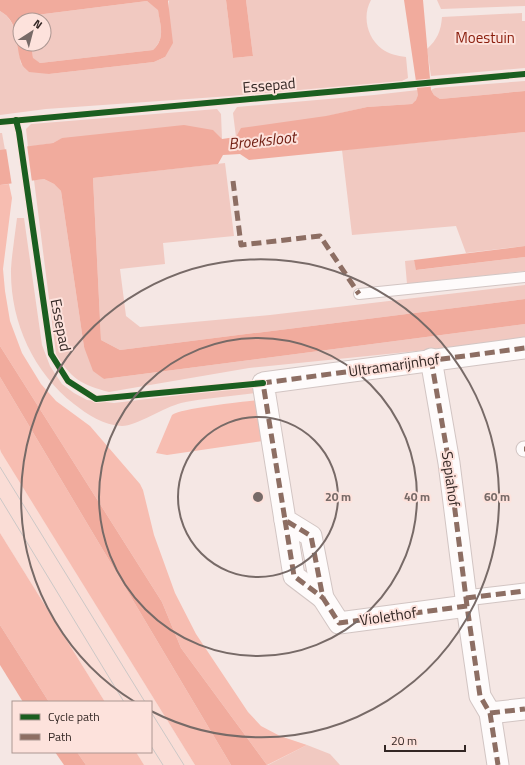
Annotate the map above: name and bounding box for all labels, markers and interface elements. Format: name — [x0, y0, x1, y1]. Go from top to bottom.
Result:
north arrow — [12, 12, 52, 52]
text: N — [30, 15, 46, 33]
park label: Moestuin — [455, 26, 515, 49]
street label: Essepad — [242, 71, 296, 99]
water label: Broeksloot — [227, 124, 299, 155]
street label: Essepad — [45, 297, 77, 353]
street label: Ultramarijnhof — [347, 347, 441, 383]
street label: Sepiahof — [436, 450, 466, 508]
text: 20 m — [325, 487, 351, 506]
text: 40 m — [404, 487, 430, 506]
text: 60 m — [484, 487, 510, 506]
centre of rings — [251, 490, 265, 504]
street label: Violethof — [358, 601, 418, 631]
legend — [12, 701, 152, 753]
text: Cycle path — [48, 707, 100, 726]
text: Path — [48, 727, 72, 746]
scale bar — [385, 727, 465, 753]
text: 20 m — [391, 731, 417, 750]

